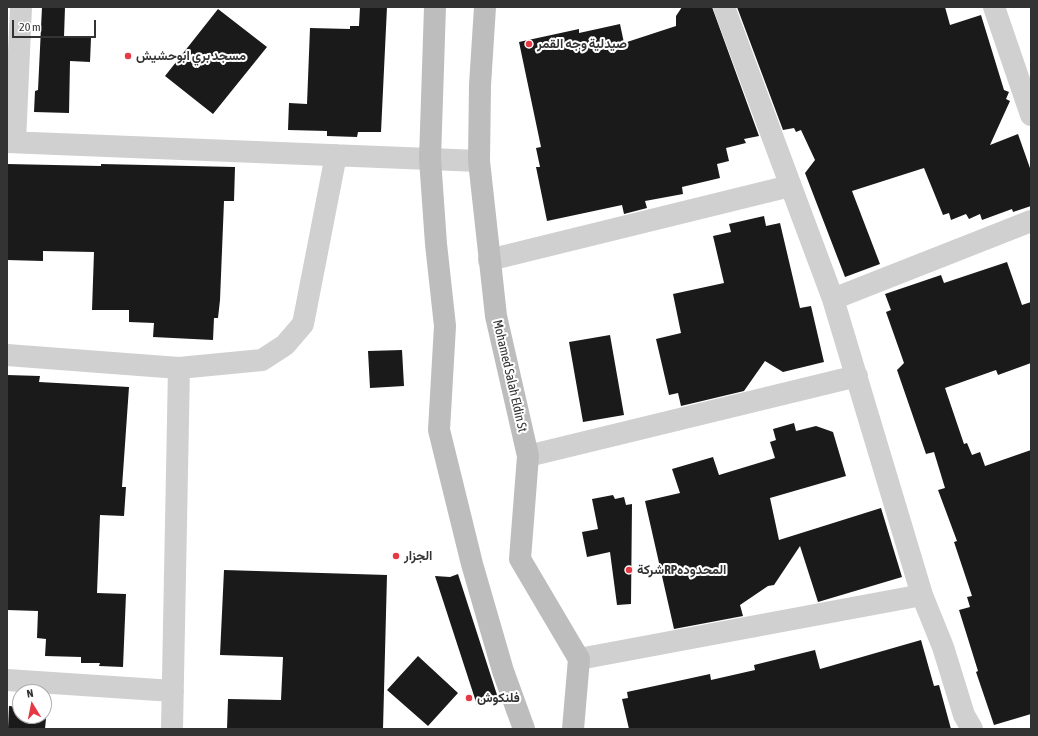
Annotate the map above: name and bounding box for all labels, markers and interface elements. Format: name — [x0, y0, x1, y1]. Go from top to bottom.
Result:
scale bar — [14, 12, 98, 38]
text: 20 m — [19, 20, 41, 34]
place label: صيدلية وجه القمر — [537, 36, 627, 52]
marker: صيدلية وجه القمر — [524, 39, 534, 49]
place label: مسجد بري ابوحشيش — [136, 48, 246, 64]
marker: مسجد بري ابوحشيش — [123, 51, 133, 61]
street label: Mohamed Salah Eldin St — [490, 318, 530, 434]
place label: الجزار — [404, 548, 432, 564]
marker: الجزار — [391, 551, 401, 561]
place label: شركةRPالمحدوده — [637, 562, 726, 578]
marker: شركةRPالمحدوده — [624, 565, 634, 575]
north arrow — [12, 684, 52, 724]
text: N — [26, 687, 34, 700]
place label: فلنكوش — [477, 690, 520, 706]
marker: فلنكوش — [464, 693, 474, 703]

